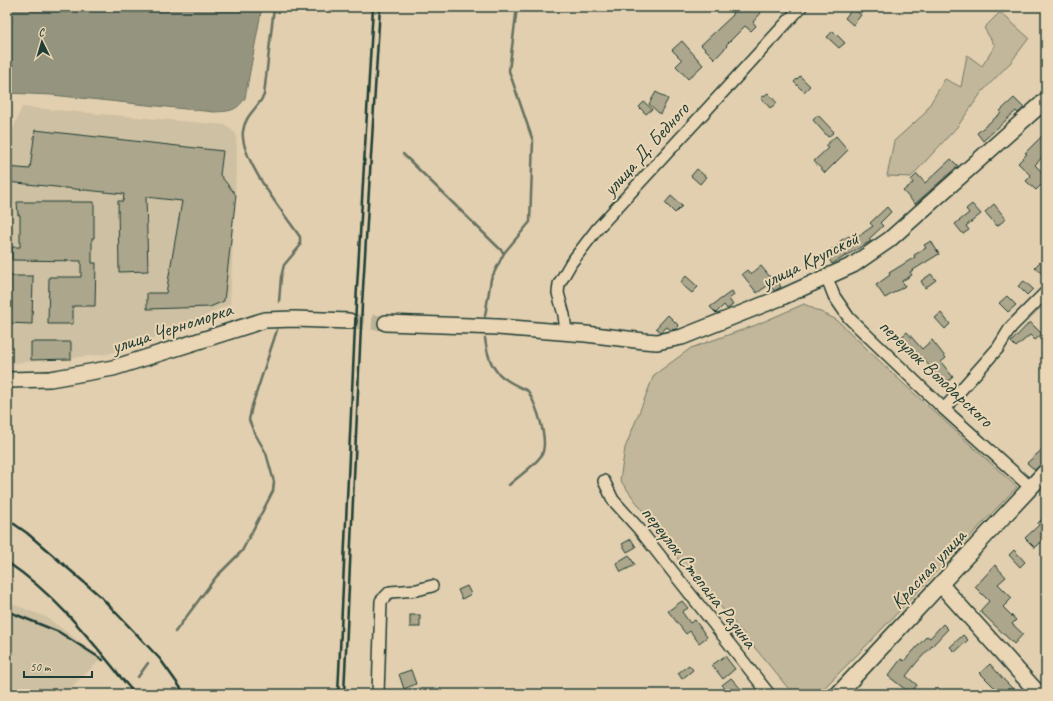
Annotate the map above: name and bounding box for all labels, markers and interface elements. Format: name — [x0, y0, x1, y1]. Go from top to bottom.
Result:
north arrow — [22, 22, 62, 62]
text: С — [38, 25, 46, 39]
street label: улица Д. Бедного — [597, 96, 695, 202]
street label: улица Крупской — [756, 225, 864, 295]
street label: улица Черноморка — [108, 296, 237, 360]
street label: переулок Володарского — [874, 314, 999, 433]
street label: переулок Степана Разина — [636, 501, 763, 654]
street label: Красная улица — [885, 523, 972, 614]
scale bar — [24, 653, 92, 679]
text: 50 m — [30, 659, 52, 675]

